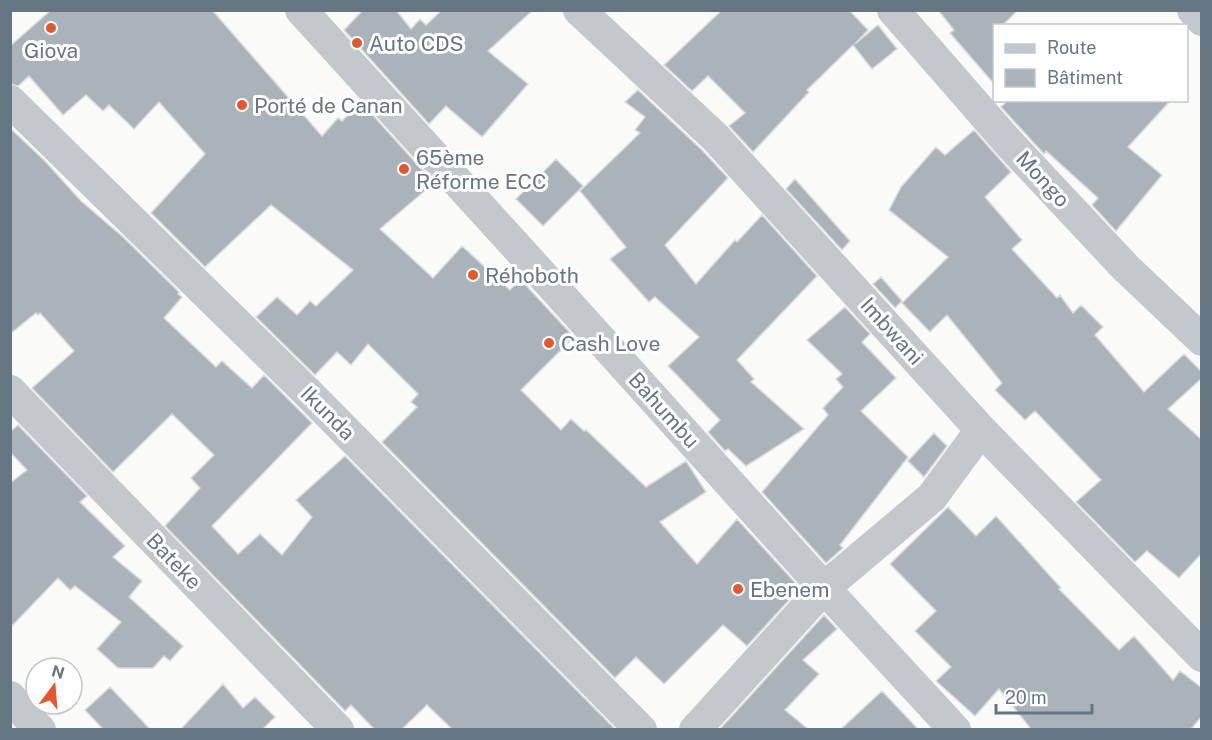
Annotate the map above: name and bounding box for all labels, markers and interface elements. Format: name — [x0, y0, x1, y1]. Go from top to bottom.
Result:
marker: Giova — [44, 21, 58, 35]
legend — [993, 24, 1188, 102]
place label: Auto CDS — [369, 31, 464, 56]
marker: Auto CDS — [350, 36, 364, 50]
text: Route — [1047, 37, 1096, 58]
place label: Giova — [24, 38, 78, 63]
text: Bâtiment — [1047, 67, 1123, 88]
place label: Porté de Canan — [254, 93, 403, 118]
marker: Porté de Canan — [235, 98, 249, 112]
place label: 65ème Réforme ECC — [416, 145, 547, 194]
street label: Mongo — [1011, 146, 1075, 212]
marker: 65ème Réforme ECC — [397, 162, 411, 176]
place label: Réhoboth — [485, 263, 579, 288]
marker: Réhoboth — [466, 268, 480, 282]
street label: Imbwani — [855, 292, 929, 370]
place label: Cash Love — [561, 331, 660, 356]
marker: Cash Love — [542, 336, 556, 350]
street label: Bahumbu — [624, 367, 704, 453]
street label: Ikunda — [296, 381, 360, 445]
street label: Bateke — [141, 528, 207, 594]
place label: Ebenem — [750, 577, 829, 602]
marker: Ebenem — [731, 582, 745, 596]
north arrow — [24, 656, 84, 716]
text: N — [49, 661, 67, 683]
scale bar — [996, 677, 1092, 715]
text: 20 m — [1005, 687, 1047, 708]

